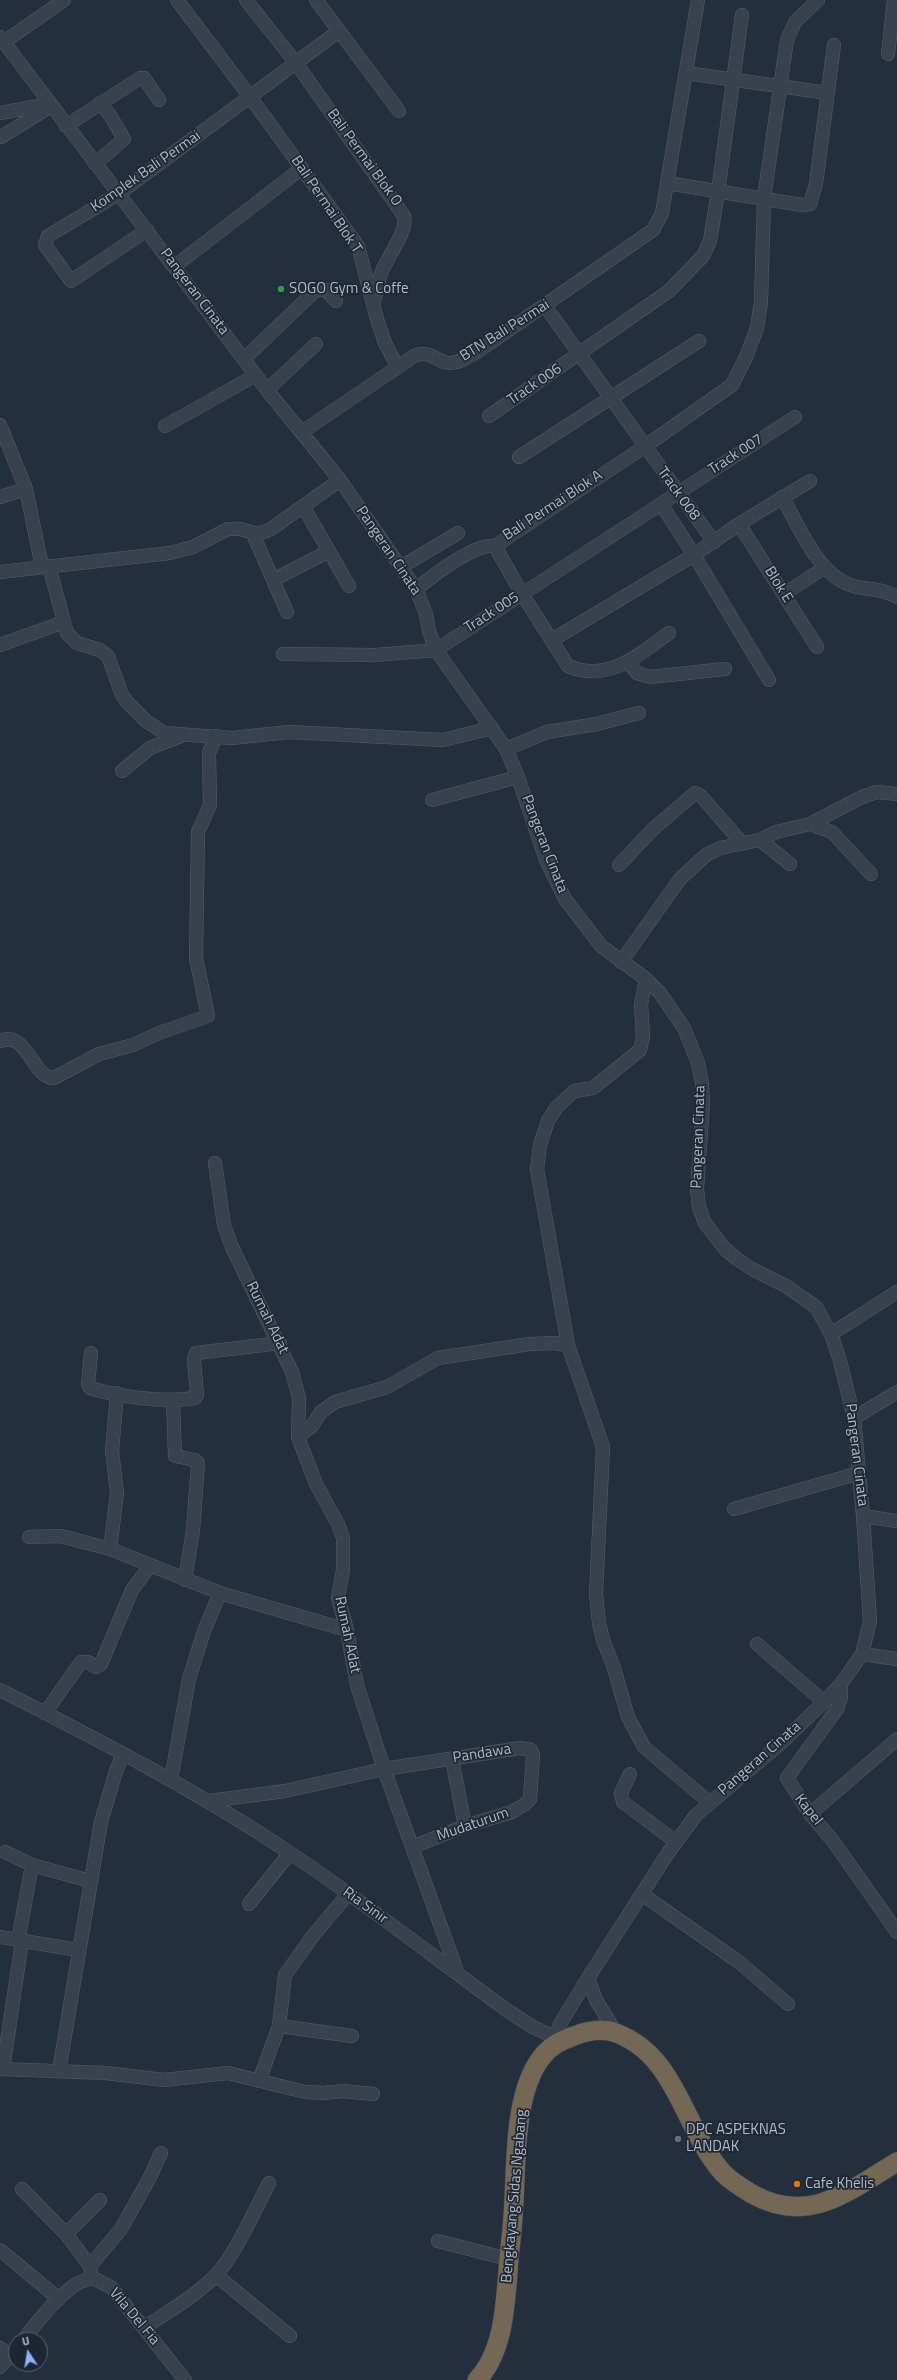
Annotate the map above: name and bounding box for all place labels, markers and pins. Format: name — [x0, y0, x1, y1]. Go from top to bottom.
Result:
place label: SOGO Gym & Coffe — [289, 280, 409, 298]
marker: SOGO Gym & Coffe — [276, 284, 286, 294]
place label: DPC ASPEKNAS LANDAK — [686, 2121, 786, 2156]
marker: DPC ASPEKNAS LANDAK — [673, 2134, 683, 2144]
place label: Cafe Khelis — [805, 2175, 874, 2193]
marker: Cafe Khelis — [792, 2179, 802, 2189]

